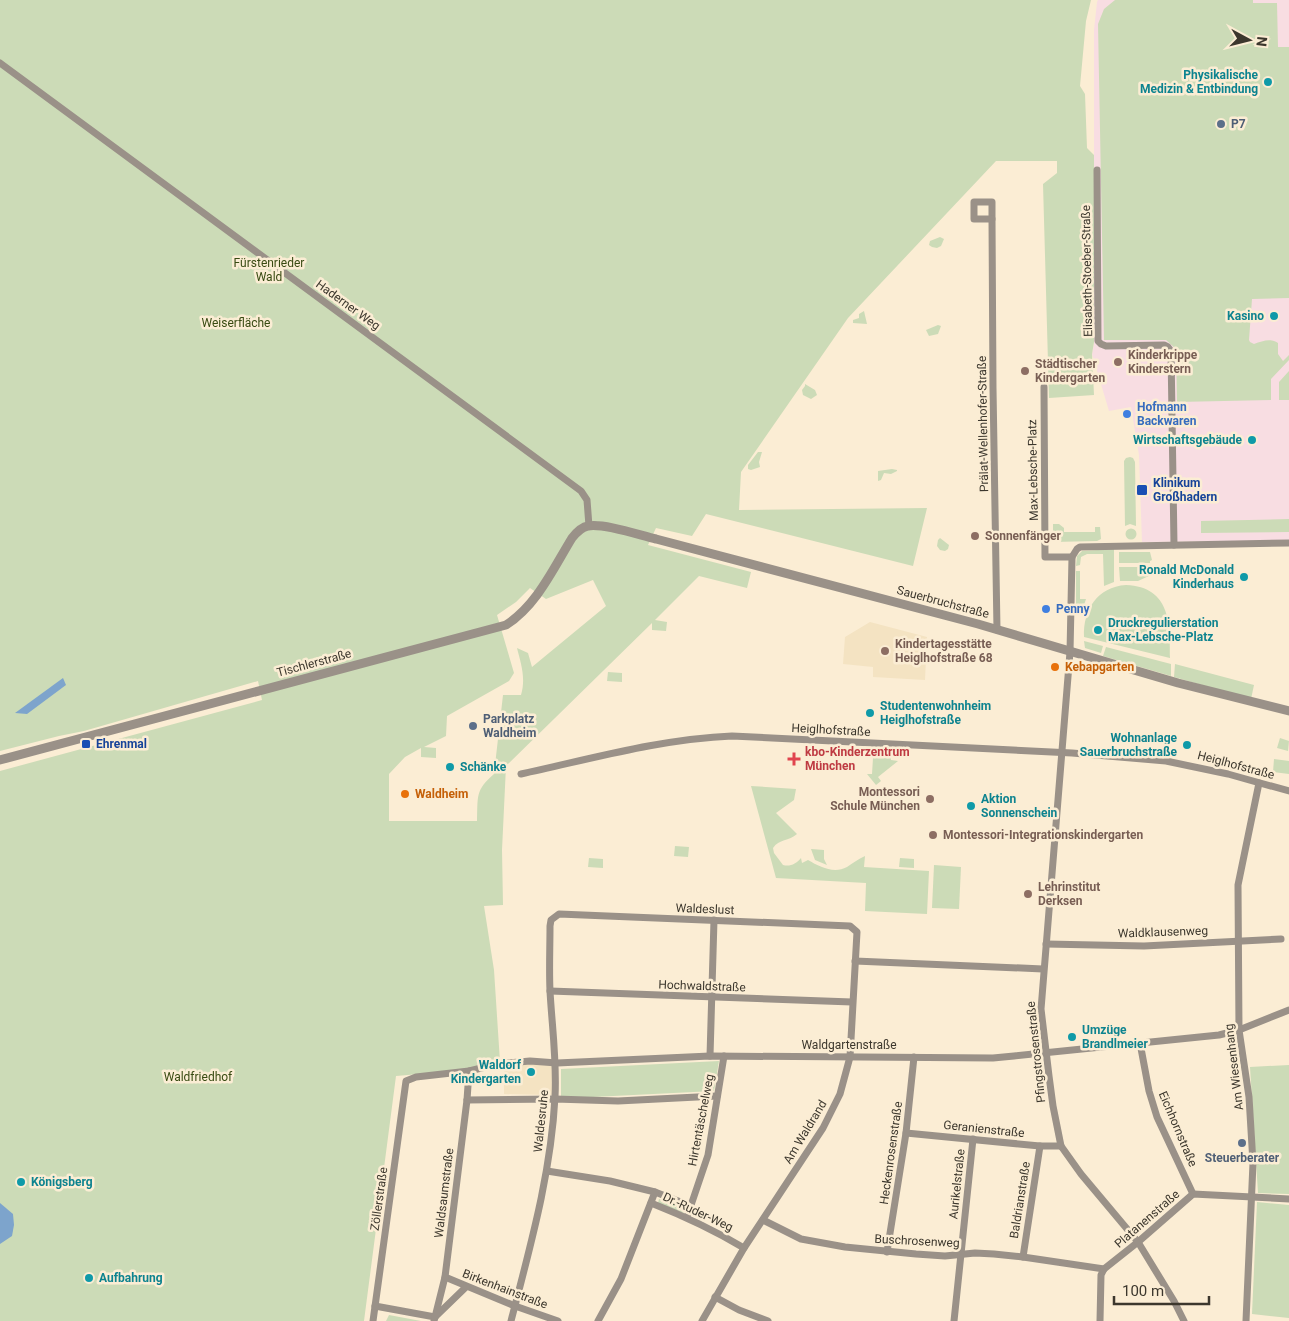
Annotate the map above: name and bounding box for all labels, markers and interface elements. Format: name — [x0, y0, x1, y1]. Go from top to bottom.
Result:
north arrow — [1224, 15, 1274, 65]
text: N — [1253, 36, 1270, 47]
place label: Physikalische Medizin & Entbindung — [1140, 68, 1259, 96]
marker: Physikalische Medizin & Entbindung — [1262, 76, 1274, 88]
place label: P7 — [1231, 117, 1246, 131]
marker: P7 — [1215, 118, 1227, 130]
street label: Elisabeth-Stoeber-Straße — [1079, 205, 1095, 337]
park label: Fürstenrieder Wald — [234, 256, 304, 284]
street label: Haderner Weg — [313, 277, 383, 333]
place label: Kasino — [1227, 309, 1264, 323]
marker: Kasino — [1268, 310, 1280, 322]
park label: Weiserfläche — [202, 316, 270, 330]
place label: Kinderkrippe Kinderstern — [1128, 348, 1198, 376]
street label: Prälat-Wellenhofer-Straße — [975, 356, 991, 492]
marker: Kinderkrippe Kinderstern — [1112, 356, 1124, 368]
place label: Städtischer Kindergarten — [1035, 357, 1106, 385]
marker: Städtischer Kindergarten — [1019, 365, 1031, 377]
place label: Hofmann Backwaren — [1137, 400, 1197, 428]
marker: Hofmann Backwaren — [1121, 408, 1133, 420]
street label: Max-Lebsche-Platz — [1025, 419, 1041, 521]
place label: Wirtschaftsgebäude — [1133, 433, 1243, 447]
marker: Wirtschaftsgebäude — [1246, 434, 1258, 446]
place label: Klinikum Großhadern — [1153, 476, 1218, 504]
marker: Klinikum Großhadern — [1135, 483, 1149, 497]
place label: Sonnenfänger — [985, 529, 1062, 543]
marker: Sonnenfänger — [969, 530, 981, 542]
place label: Ronald McDonald Kinderhaus — [1139, 563, 1234, 591]
marker: Ronald McDonald Kinderhaus — [1238, 571, 1250, 583]
street label: Sauerbruchstraße — [895, 583, 991, 621]
place label: Penny — [1056, 602, 1091, 616]
marker: Penny — [1040, 603, 1052, 615]
place label: Druckregulierstation Max-Lebsche-Platz — [1108, 616, 1219, 644]
marker: Druckregulierstation Max-Lebsche-Platz — [1092, 624, 1104, 636]
place label: Kindertagesstätte Heiglhofstraße 68 — [895, 637, 993, 665]
marker: Kindertagesstätte Heiglhofstraße 68 — [879, 645, 891, 657]
street label: Tischlerstraße — [275, 646, 353, 680]
place label: Kebapgarten — [1065, 660, 1134, 674]
marker: Kebapgarten — [1049, 661, 1061, 673]
place label: Studentenwohnheim Heiglhofstraße — [880, 699, 991, 727]
marker: Studentenwohnheim Heiglhofstraße — [864, 707, 876, 719]
place label: Parkplatz Waldheim — [483, 712, 536, 740]
marker: Parkplatz Waldheim — [467, 720, 479, 732]
street label: Heiglhofstraße — [791, 721, 871, 739]
place label: Wohnanlage Sauerbruchstraße — [1080, 731, 1178, 759]
place label: Ehrenmal — [96, 737, 147, 751]
marker: Ehrenmal — [80, 738, 92, 750]
marker: Wohnanlage Sauerbruchstraße — [1181, 739, 1193, 751]
place label: kbo-Kinderzentrum München — [805, 745, 910, 773]
street label: Heiglhofstraße — [1196, 748, 1276, 782]
marker: kbo-Kinderzentrum München — [787, 752, 801, 766]
place label: Schänke — [460, 760, 507, 774]
marker: Schänke — [444, 761, 456, 773]
place label: Montessori Schule München — [830, 785, 920, 813]
place label: Waldheim — [415, 787, 468, 801]
marker: Waldheim — [399, 788, 411, 800]
place label: Aktion Sonnenschein — [981, 792, 1058, 820]
marker: Montessori Schule München — [924, 793, 936, 805]
marker: Aktion Sonnenschein — [965, 800, 977, 812]
place label: Montessori-Integrationskindergarten — [943, 828, 1143, 842]
marker: Montessori-Integrationskindergarten — [927, 829, 939, 841]
place label: Lehrinstitut Derksen — [1038, 880, 1100, 908]
marker: Lehrinstitut Derksen — [1022, 888, 1034, 900]
street label: Waldeslust — [675, 901, 735, 917]
street label: Waldklausenweg — [1118, 923, 1208, 941]
street label: Hochwaldstraße — [658, 977, 746, 995]
street label: Pfingstrosenstraße — [1024, 1001, 1048, 1103]
place label: Umzüge Brandlmeier — [1082, 1023, 1148, 1051]
street label: Am Wiesenhang — [1222, 1023, 1246, 1111]
marker: Umzüge Brandlmeier — [1066, 1031, 1078, 1043]
street label: Waldgartenstraße — [801, 1038, 897, 1052]
place label: Waldorf Kindergarten — [451, 1058, 522, 1086]
marker: Waldorf Kindergarten — [525, 1066, 537, 1078]
park label: Waldfriedhof — [164, 1070, 233, 1084]
street label: Hirtentäschelweg — [685, 1073, 717, 1167]
street label: Waldesruhe — [531, 1089, 551, 1153]
street label: Eichhornstraße — [1156, 1089, 1200, 1169]
street label: Am Waldrand — [781, 1098, 829, 1166]
street label: Heckenrosenstraße — [877, 1100, 905, 1206]
street label: Geranienstraße — [943, 1118, 1025, 1140]
marker: Steuerberater — [1236, 1137, 1248, 1149]
street label: Waldsaumstraße — [432, 1147, 456, 1239]
street label: Aurikelstraße — [946, 1148, 968, 1220]
place label: Steuerberater — [1205, 1151, 1280, 1165]
street label: Baldrianstraße — [1007, 1160, 1033, 1240]
street label: Zöllerstraße — [368, 1166, 390, 1232]
place label: Königsberg — [31, 1175, 93, 1189]
marker: Königsberg — [15, 1176, 27, 1188]
street label: Platanenstraße — [1112, 1187, 1182, 1251]
street label: Dr.-Ruder-Weg — [661, 1190, 735, 1234]
street label: Buschrosenweg — [874, 1232, 960, 1250]
street label: Birkenhainstraße — [460, 1266, 550, 1312]
place label: Aufbahrung — [99, 1271, 163, 1285]
marker: Aufbahrung — [83, 1272, 95, 1284]
scale bar — [1114, 1274, 1209, 1306]
text: 100 m — [1122, 1282, 1164, 1300]

